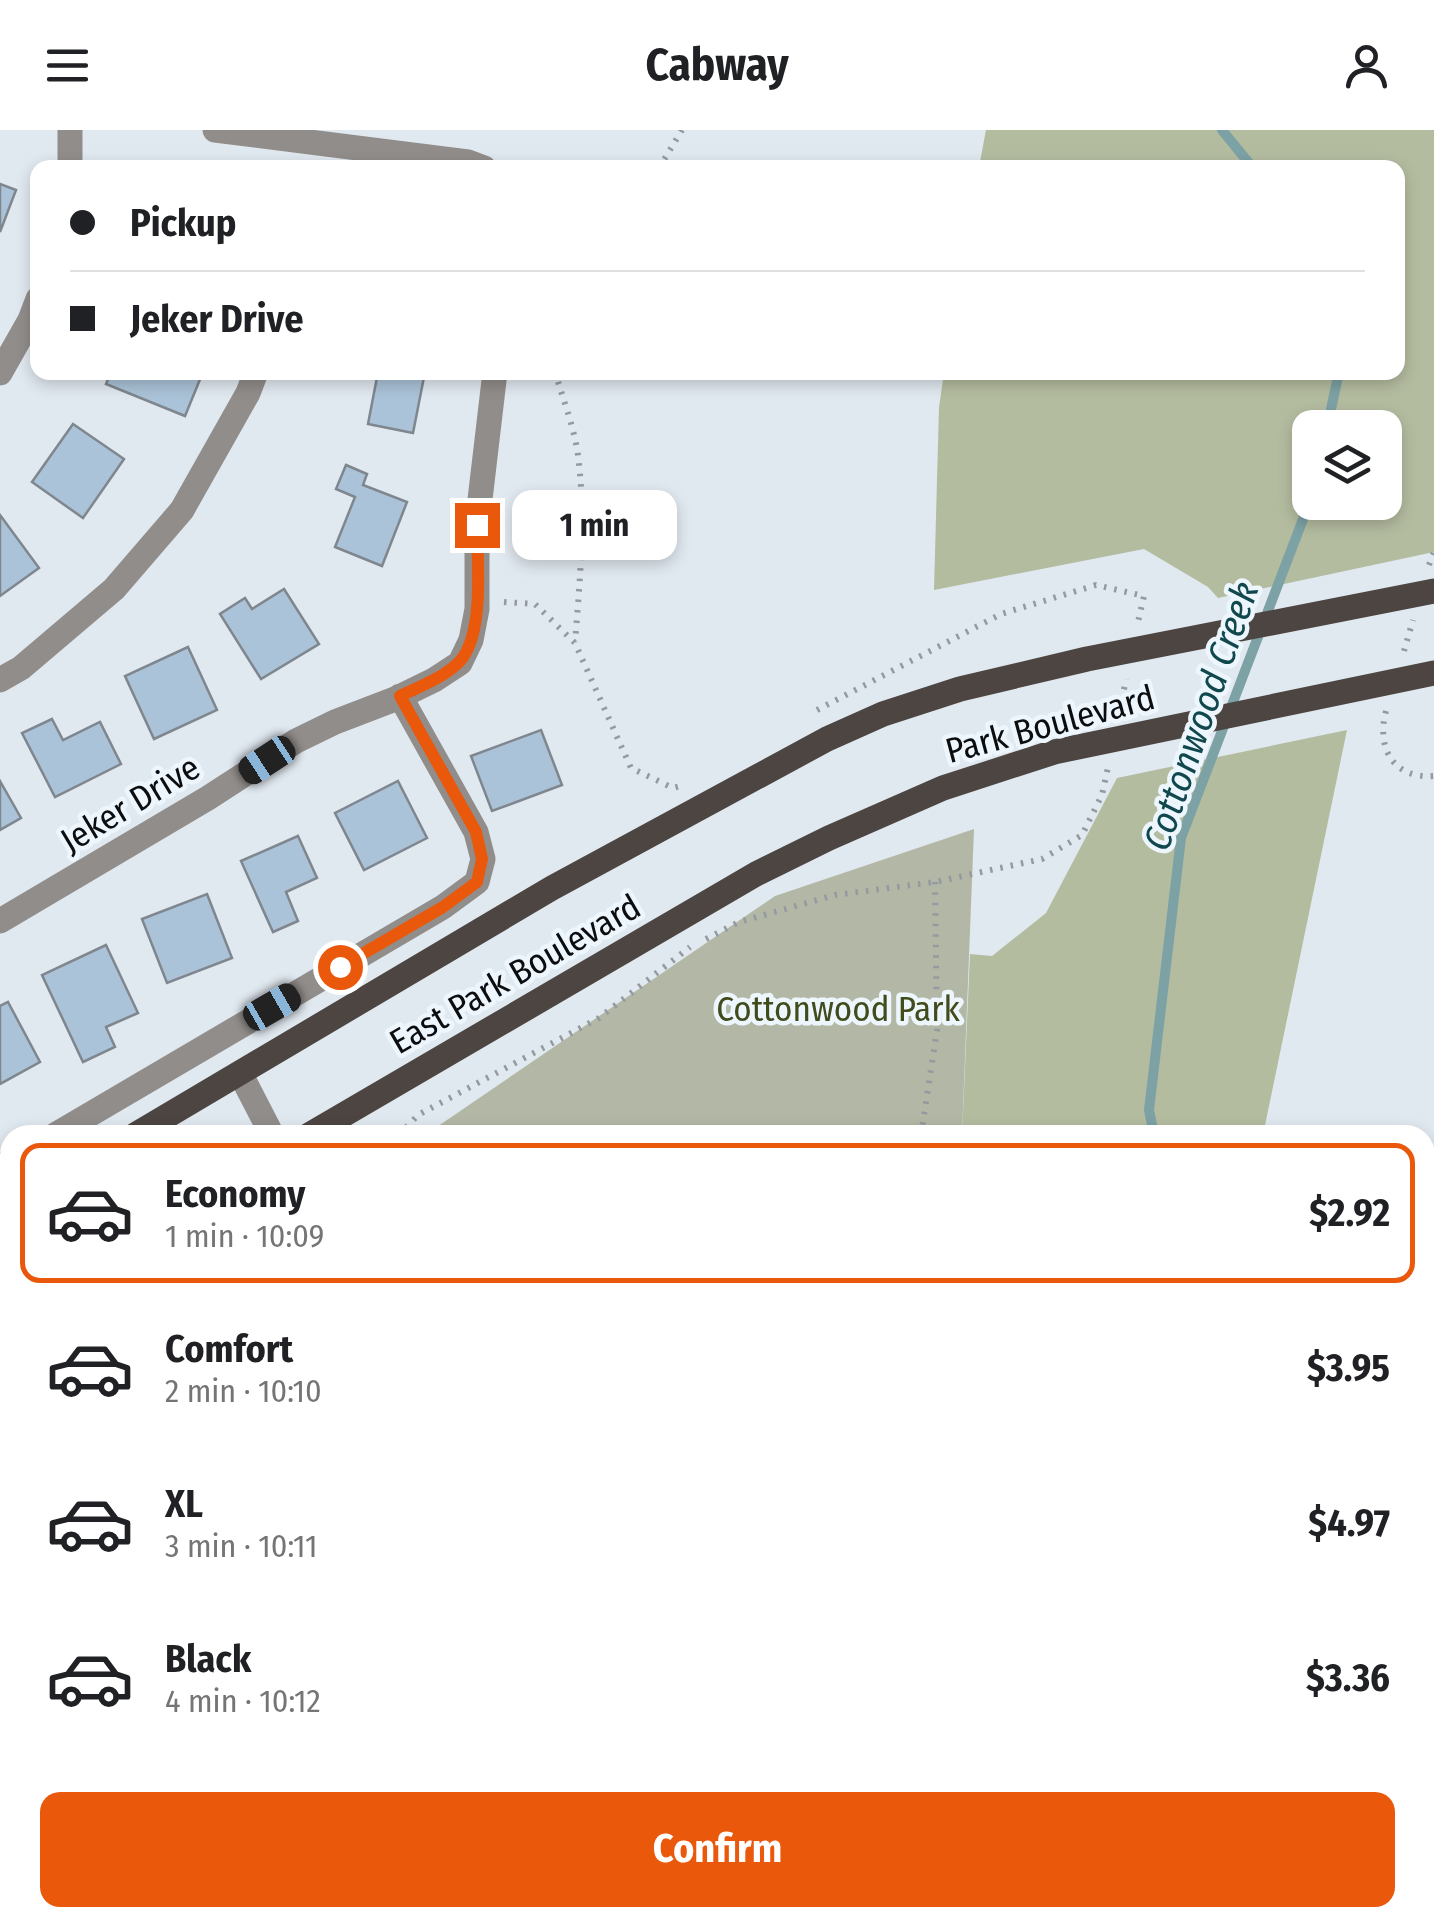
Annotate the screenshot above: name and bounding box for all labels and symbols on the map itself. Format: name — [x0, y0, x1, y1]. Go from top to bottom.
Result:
callout: 1 min — [512, 490, 677, 560]
route end — [455, 503, 500, 548]
water label: Cottonwood Creek — [1134, 576, 1269, 856]
street label: Park Boulevard — [941, 676, 1159, 772]
car — [234, 731, 300, 789]
street label: Jeker Drive — [53, 746, 207, 862]
street label: East Park Boulevard — [382, 885, 648, 1063]
route start — [318, 945, 363, 990]
car — [239, 979, 305, 1035]
park label: Cottonwood Park — [716, 988, 960, 1030]

